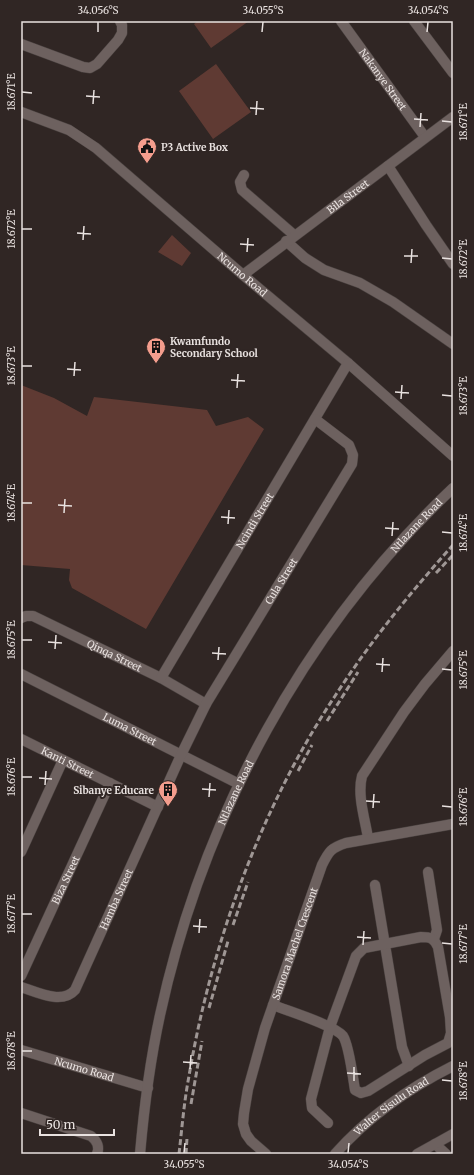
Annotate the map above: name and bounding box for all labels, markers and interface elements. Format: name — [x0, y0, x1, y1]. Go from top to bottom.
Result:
text: 34.056°S — [78, 4, 119, 17]
text: 34.055°S — [243, 4, 283, 17]
text: 34.054°S — [408, 4, 448, 17]
street label: Nakanye Street — [356, 46, 410, 113]
text: 18.671°E — [5, 73, 18, 111]
text: 18.671°E — [457, 103, 470, 141]
public building icon: P3 Active Box — [136, 136, 158, 164]
place label: P3 Active Box — [161, 141, 229, 154]
street label: Bila Street — [324, 177, 372, 217]
text: 18.672°E — [5, 209, 18, 249]
text: 18.672°E — [457, 239, 470, 279]
street label: Ncumo Road — [214, 250, 270, 299]
place label: Kwamfundo Secondary School — [170, 335, 259, 360]
building icon: Kwamfundo Secondary School — [145, 336, 167, 364]
text: 18.673°E — [5, 346, 18, 386]
text: 18.673°E — [457, 376, 470, 416]
text: 18.674°E — [5, 483, 18, 522]
street label: Ncindi Street — [233, 490, 277, 551]
street label: Ntlazane Road — [388, 496, 445, 555]
text: 18.674°E — [457, 513, 470, 552]
street label: Cula Street — [262, 556, 300, 607]
text: 18.675°E — [5, 620, 18, 660]
street label: Qinqa Street — [85, 637, 144, 675]
text: 18.675°E — [457, 650, 470, 690]
street label: Luma Street — [101, 710, 159, 748]
street label: Kanti Street — [39, 744, 96, 781]
text: 18.676°E — [5, 757, 18, 796]
street label: Ntlazane Road — [215, 758, 257, 827]
building icon: Sibanye Educare — [157, 779, 179, 807]
place label: Sibanye Educare — [73, 784, 155, 797]
text: 18.676°E — [457, 787, 470, 826]
street label: Biza Street — [49, 854, 83, 906]
street label: Hamba Street — [97, 867, 136, 932]
street label: Samora Machel Crescent — [269, 886, 321, 1002]
text: 18.677°E — [5, 894, 18, 934]
text: 18.677°E — [457, 924, 470, 964]
text: 18.678°E — [5, 1031, 18, 1071]
street label: Ncumo Road — [53, 1054, 115, 1084]
text: 18.678°E — [457, 1061, 470, 1101]
street label: Walter Sisulu Road — [350, 1075, 431, 1139]
scale bar — [40, 1111, 114, 1137]
text: 50 m — [46, 1117, 75, 1132]
text: 34.055°S — [164, 1158, 204, 1171]
text: 34.054°S — [328, 1158, 368, 1171]

